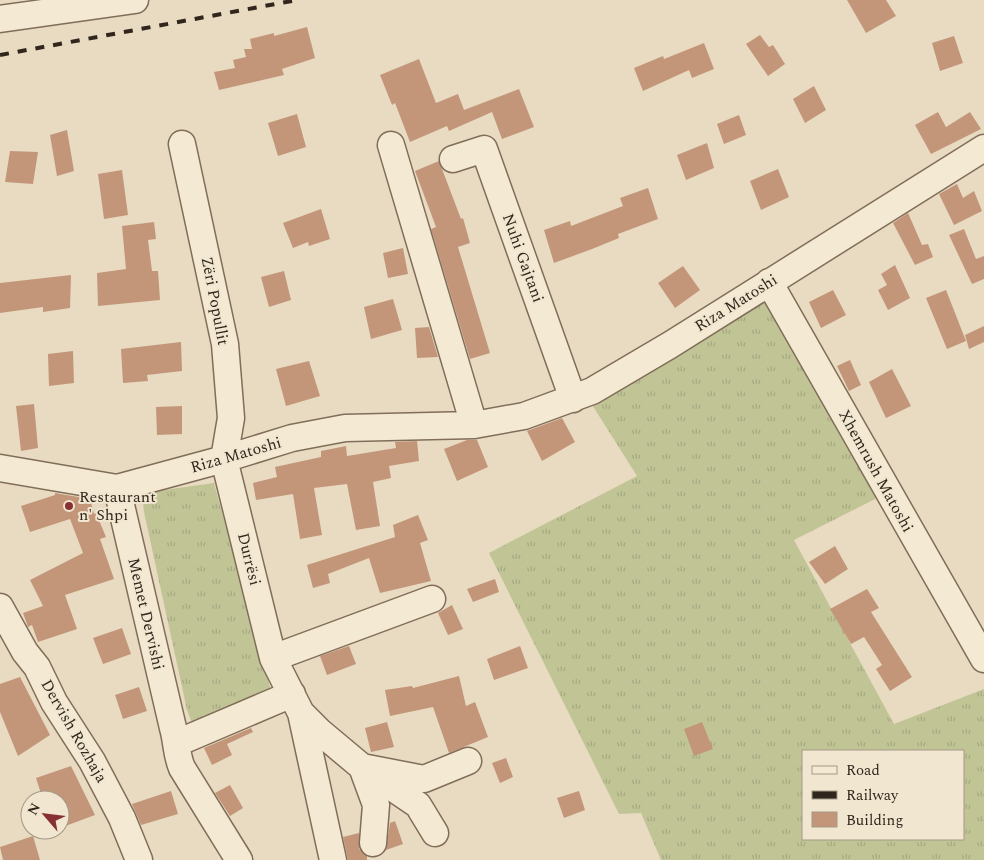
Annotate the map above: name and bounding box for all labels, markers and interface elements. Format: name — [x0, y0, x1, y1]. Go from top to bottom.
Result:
street label: Nuhi Gajtani — [496, 210, 550, 306]
street label: Zëri Popullit — [195, 255, 235, 348]
street label: Riza Matoshi — [690, 268, 782, 338]
street label: Xhemrush Matoshi — [832, 405, 920, 537]
street label: Riza Matoshi — [188, 431, 284, 479]
place label: Restaurant n' Shpi — [79, 485, 156, 527]
marker: Restaurant n' Shpi — [63, 500, 75, 512]
street label: Durrësi — [231, 530, 267, 588]
street label: Memet Dervishi — [121, 555, 171, 673]
street label: Dervish Rozhaja — [35, 675, 113, 787]
legend — [802, 750, 964, 840]
text: Road — [846, 759, 880, 782]
text: Railway — [846, 784, 899, 807]
north arrow — [20, 790, 70, 840]
text: N — [22, 799, 46, 819]
text: Building — [846, 809, 903, 832]

